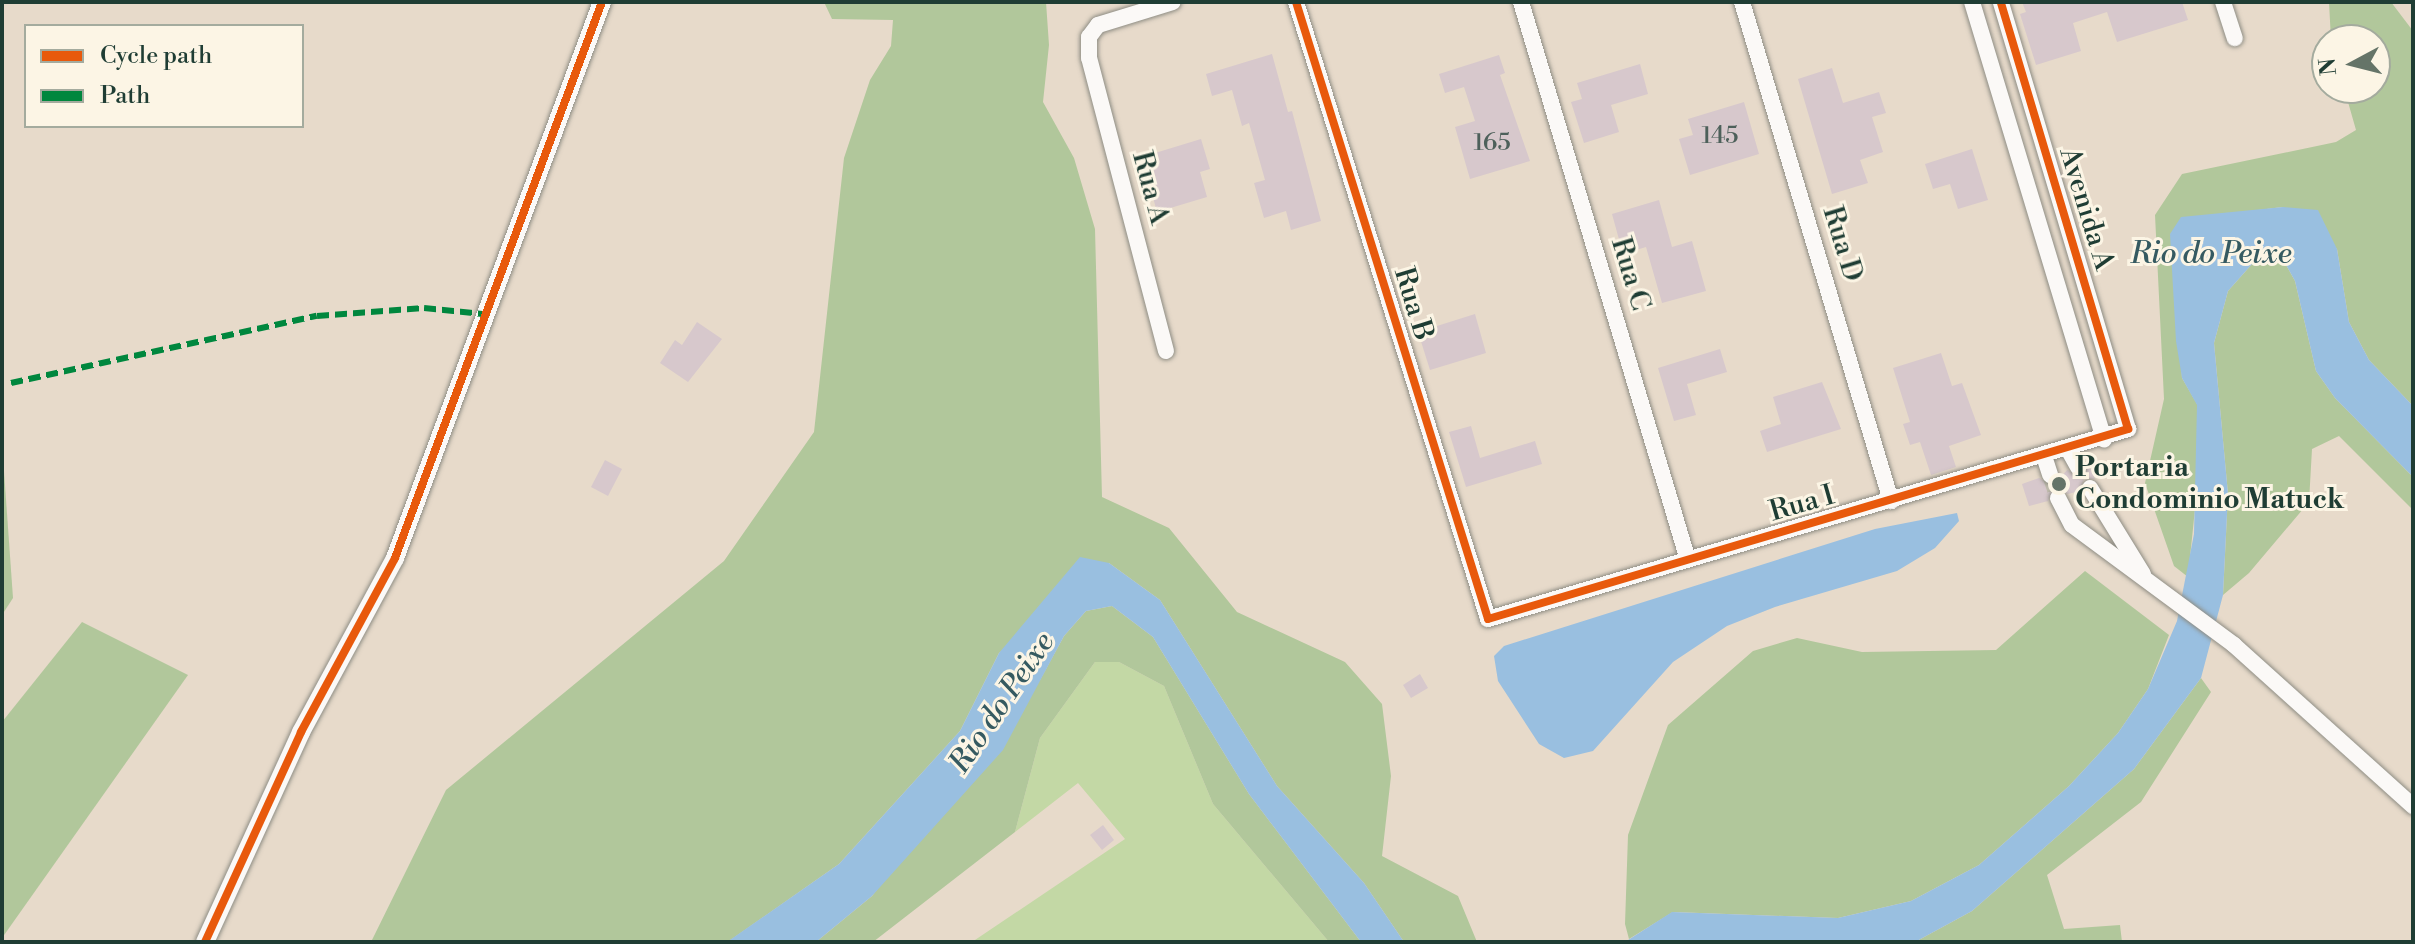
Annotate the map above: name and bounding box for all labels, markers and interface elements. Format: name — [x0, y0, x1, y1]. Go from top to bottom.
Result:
legend — [24, 24, 304, 128]
north arrow — [2311, 24, 2391, 104]
text: Cycle path — [100, 41, 212, 71]
text: N — [2314, 56, 2343, 77]
text: Path — [100, 81, 150, 111]
house number: 145 — [1702, 123, 1738, 151]
house number: 165 — [1473, 130, 1511, 158]
street label: Avenida A — [2051, 144, 2121, 274]
street label: Rua A — [1124, 148, 1176, 228]
street label: Rua D — [1815, 202, 1869, 286]
street label: Rua C — [1603, 233, 1657, 315]
water label: Rio do Peixe — [2130, 236, 2292, 272]
street label: Rua B — [1386, 263, 1440, 345]
place label: Portaria Condominio Matuck — [2075, 451, 2344, 517]
marker: Portaria Condominio Matuck — [2050, 475, 2068, 493]
street label: Rua I — [1766, 479, 1838, 529]
water label: Rio do Peixe — [942, 626, 1062, 780]

